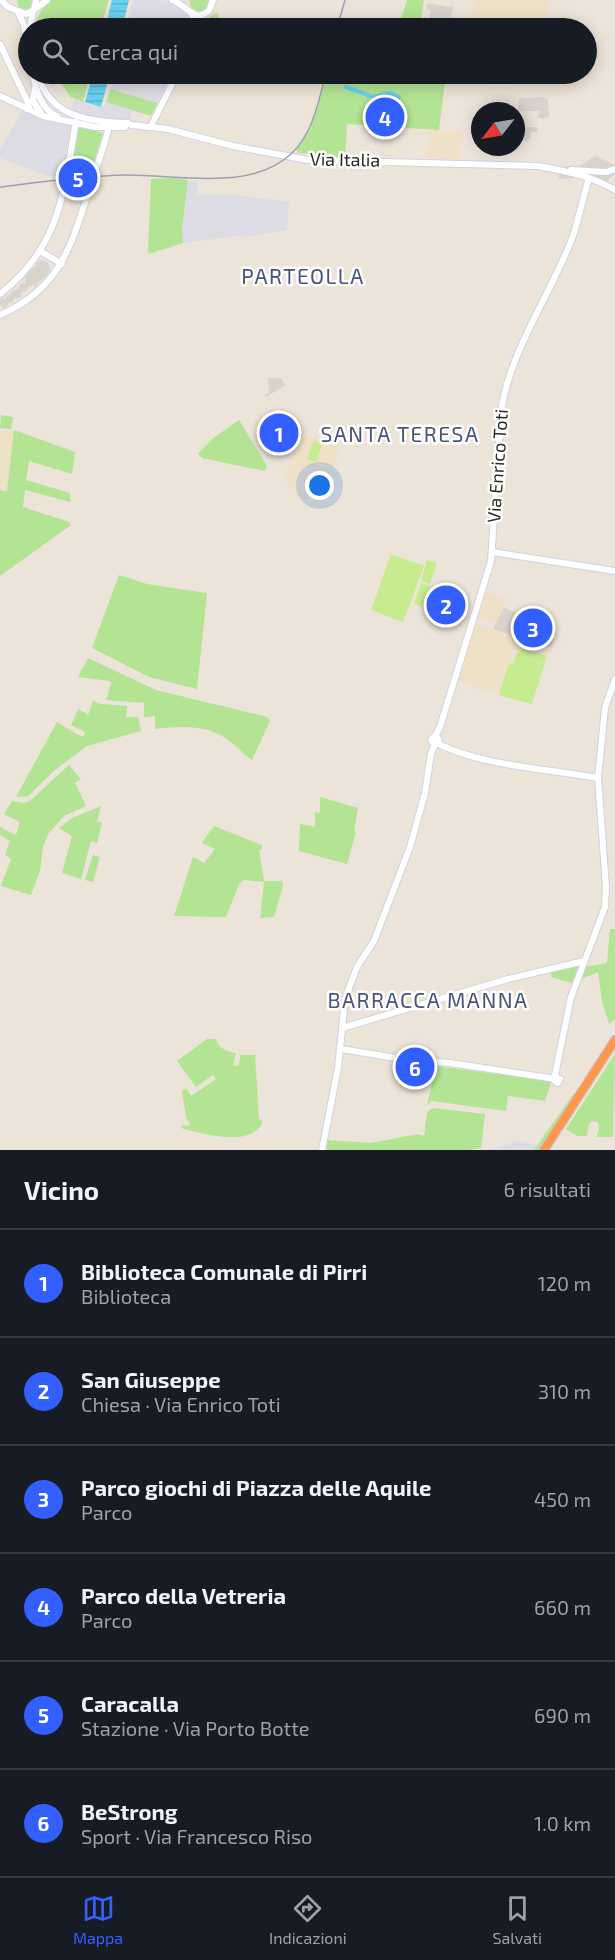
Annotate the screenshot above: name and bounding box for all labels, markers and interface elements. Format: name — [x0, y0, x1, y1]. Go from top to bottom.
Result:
search box — [18, 18, 597, 84]
icon: search — [39, 35, 72, 68]
text: Cerca qui — [87, 38, 178, 64]
pin: 4 — [366, 94, 404, 140]
north arrow — [471, 102, 525, 156]
street label: Via Italia — [310, 147, 380, 171]
pin: 5 — [58, 156, 98, 201]
district label: PARTEOLLA — [241, 263, 365, 288]
street label: Via Enrico Toti — [482, 408, 512, 524]
pin: 1 — [260, 410, 298, 456]
district label: SANTA TERESA — [321, 421, 479, 446]
your location — [305, 471, 334, 500]
pin: 2 — [426, 582, 466, 628]
pin: 3 — [514, 606, 552, 650]
district label: BARRACCA MANNA — [327, 987, 529, 1012]
pin: 6 — [396, 1044, 434, 1090]
text: Vicino — [24, 1174, 99, 1205]
text: 6 risultati — [504, 1177, 591, 1201]
text: Biblioteca Comunale di Pirri — [81, 1258, 367, 1284]
text: 1 — [39, 1271, 48, 1295]
text: 120 m — [538, 1271, 591, 1295]
text: Biblioteca — [81, 1284, 171, 1308]
text: San Giuseppe — [81, 1366, 221, 1392]
text: 2 — [38, 1379, 49, 1403]
text: 310 m — [538, 1379, 591, 1403]
text: Chiesa · Via Enrico Toti — [81, 1392, 281, 1416]
text: Parco giochi di Piazza delle Aquile — [81, 1474, 432, 1500]
text: 3 — [38, 1487, 49, 1511]
text: 450 m — [534, 1487, 591, 1511]
text: Parco — [81, 1500, 132, 1524]
text: Parco della Vetreria — [81, 1582, 286, 1608]
text: 4 — [37, 1595, 50, 1619]
text: 660 m — [534, 1595, 591, 1619]
text: Parco — [81, 1608, 132, 1632]
text: Caracalla — [81, 1690, 179, 1716]
text: 5 — [38, 1703, 49, 1727]
text: 690 m — [534, 1703, 591, 1727]
text: Stazione · Via Porto Botte — [81, 1716, 310, 1740]
text: BeStrong — [81, 1798, 178, 1824]
text: 6 — [38, 1811, 49, 1835]
text: 1.0 km — [534, 1811, 591, 1835]
text: Sport · Via Francesco Riso — [81, 1824, 312, 1848]
tab: Mappa — [73, 1892, 123, 1947]
tab: Indicazioni — [269, 1892, 347, 1947]
tab: Salvati — [493, 1892, 542, 1947]

